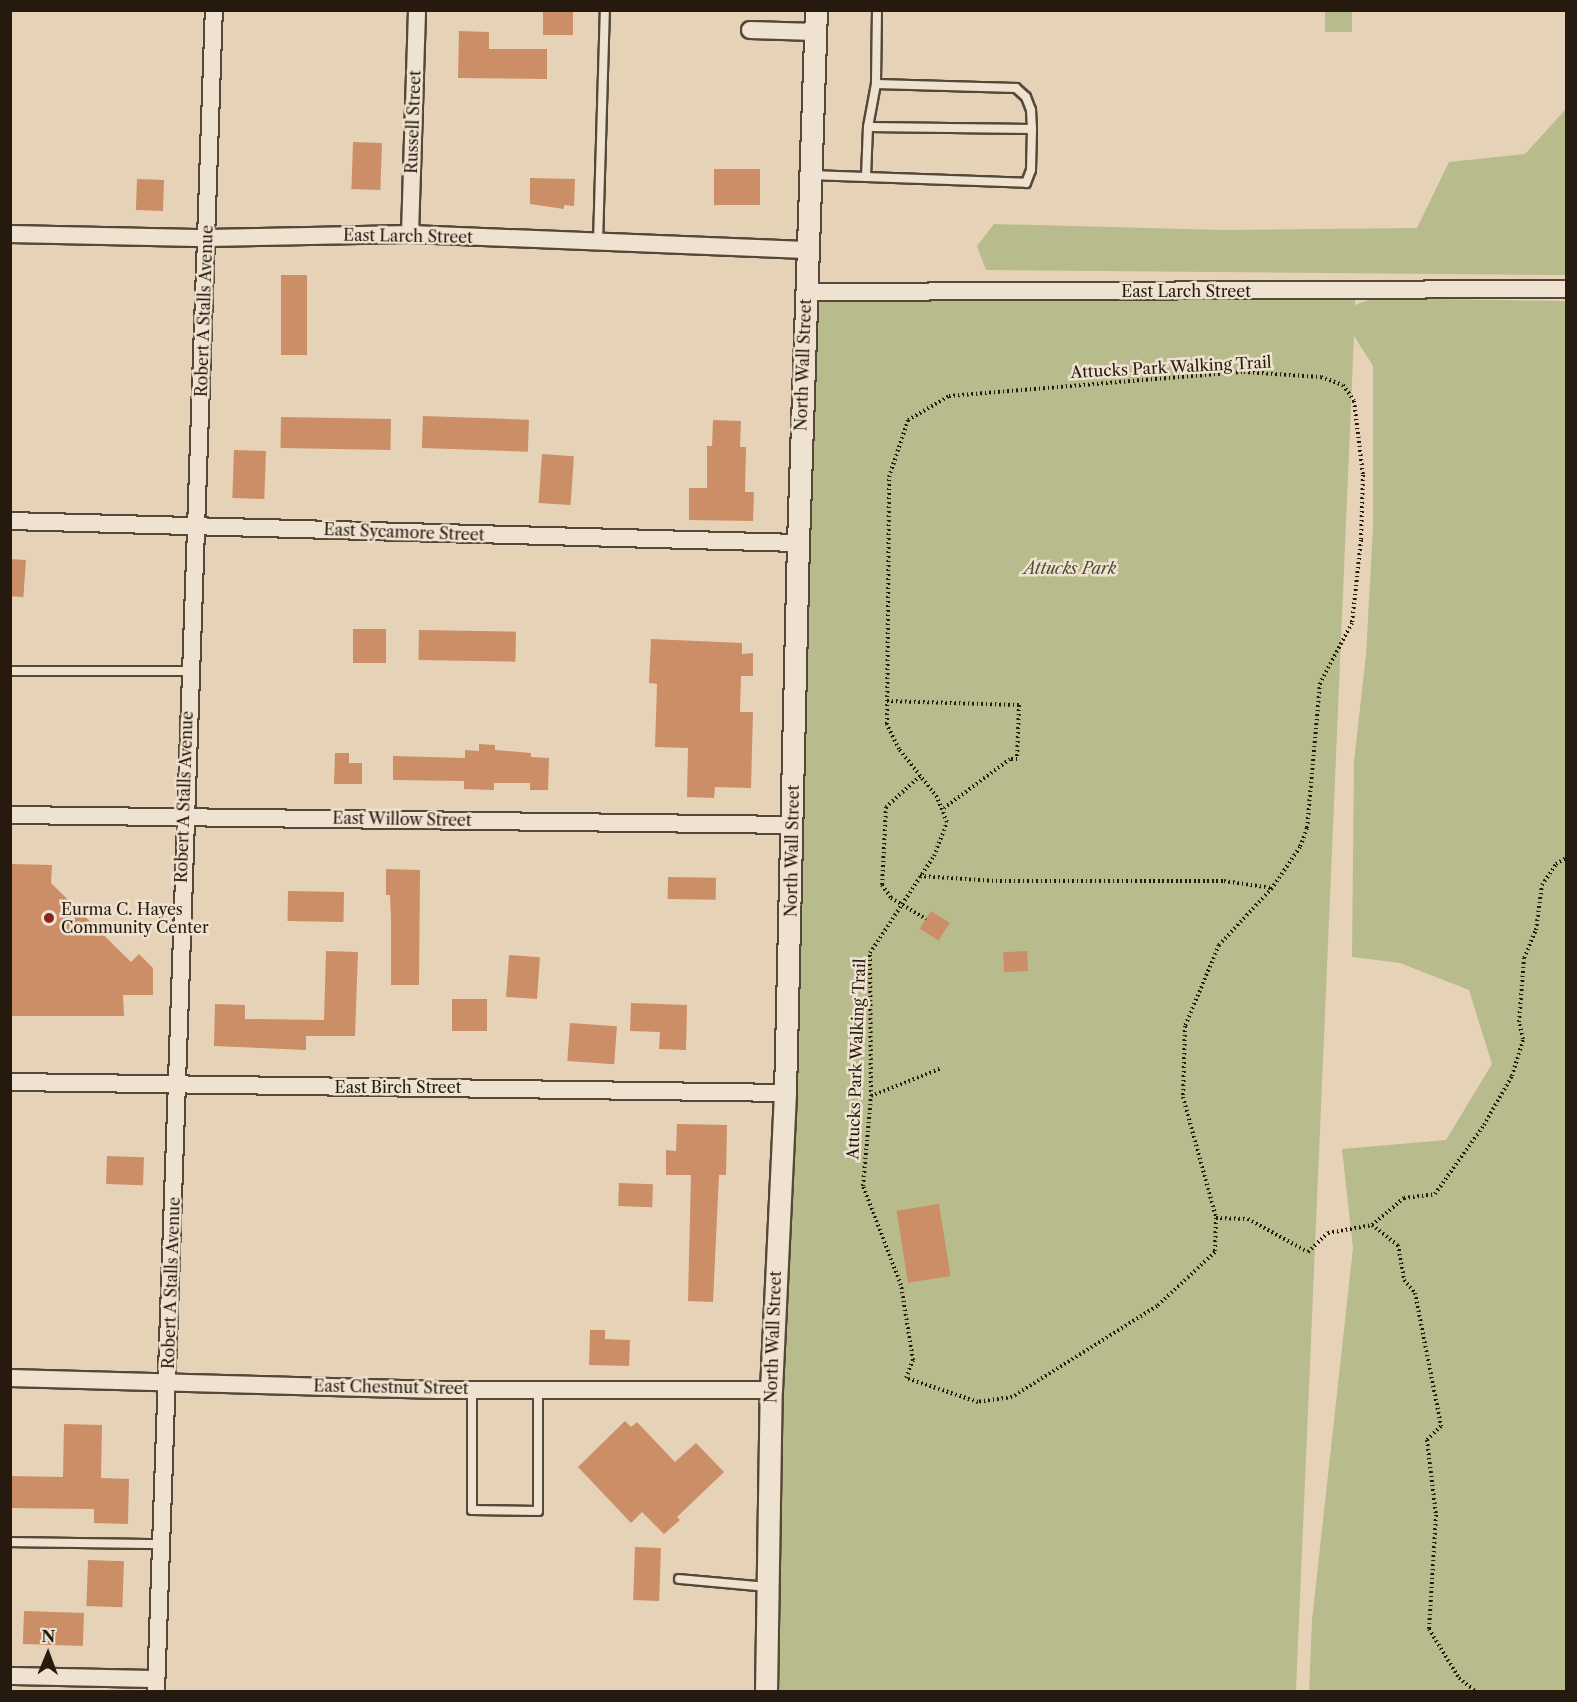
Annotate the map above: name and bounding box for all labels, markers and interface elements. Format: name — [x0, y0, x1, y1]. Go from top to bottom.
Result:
street label: Russell Street — [402, 70, 424, 174]
street label: Robert A Stalls Avenue — [191, 224, 217, 398]
street label: East Larch Street — [343, 225, 473, 247]
street label: East Larch Street — [1121, 281, 1251, 301]
street label: North Wall Street — [791, 298, 815, 432]
street label: Attucks Park Walking Trail — [1069, 352, 1273, 382]
street label: East Sycamore Street — [323, 520, 485, 544]
park label: Attucks Park — [1024, 558, 1116, 578]
street label: Robert A Stalls Avenue — [171, 710, 197, 884]
street label: North Wall Street — [781, 784, 803, 918]
street label: East Willow Street — [332, 808, 472, 830]
place label: Eurma C. Hayes Community Center — [61, 899, 209, 937]
marker: Eurma C. Hayes Community Center — [42, 911, 56, 925]
street label: Attucks Park Walking Trail — [843, 957, 869, 1161]
street label: East Birch Street — [335, 1077, 461, 1097]
street label: Robert A Stalls Avenue — [158, 1196, 184, 1370]
street label: North Wall Street — [761, 1270, 785, 1404]
street label: East Chestnut Street — [313, 1376, 469, 1398]
north arrow — [18, 1624, 78, 1684]
text: N — [41, 1626, 55, 1646]

